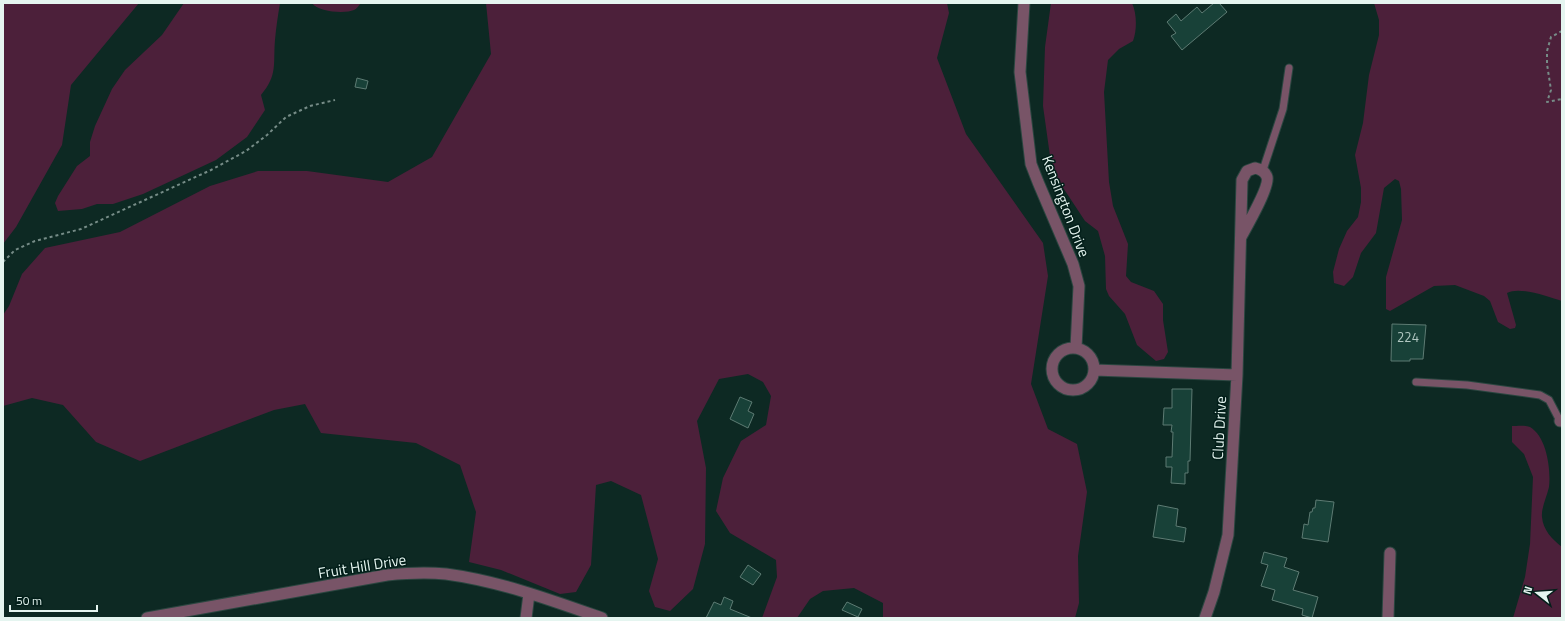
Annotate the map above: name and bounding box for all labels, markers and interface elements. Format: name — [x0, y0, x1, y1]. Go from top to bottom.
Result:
street label: Kensington Drive — [1036, 152, 1096, 260]
house number: 224 — [1397, 327, 1419, 347]
street label: Club Drive — [1206, 396, 1232, 460]
street label: Fruit Hill Drive — [316, 548, 408, 584]
north arrow — [1517, 573, 1557, 613]
text: N — [1519, 584, 1536, 596]
scale bar — [10, 587, 97, 613]
text: 50 m — [16, 591, 42, 610]

